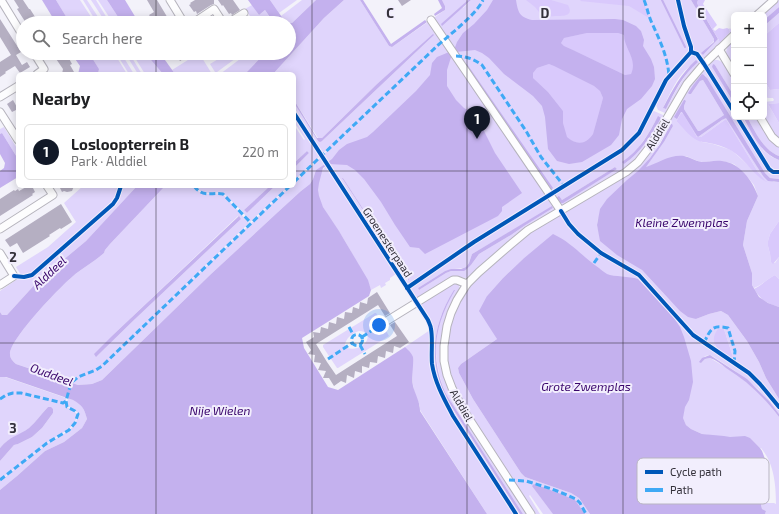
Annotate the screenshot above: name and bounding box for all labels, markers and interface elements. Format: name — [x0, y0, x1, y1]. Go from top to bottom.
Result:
text: C — [386, 5, 394, 21]
text: D — [541, 5, 550, 21]
text: E — [697, 5, 705, 21]
map controls — [731, 12, 767, 120]
button: + — [731, 12, 767, 48]
search box — [16, 16, 296, 60]
icon: search — [30, 27, 52, 49]
text: Search here — [62, 29, 143, 47]
button: − — [731, 48, 767, 84]
button: locate — [731, 84, 767, 120]
text: Nearby — [32, 88, 90, 108]
pin: 1 — [464, 106, 490, 139]
street label: Alddiel — [642, 115, 672, 152]
text: Losloopterrein B — [71, 135, 189, 153]
text: 1 — [43, 144, 49, 160]
text: 220 m — [242, 144, 279, 160]
text: Park · Alddiel — [71, 153, 147, 169]
street label: Groenesterpaad — [361, 205, 415, 279]
water label: Kleine Zwemplas — [635, 215, 729, 229]
text: 2 — [9, 249, 17, 265]
water label: Alddeel — [28, 253, 69, 292]
your location — [369, 315, 389, 335]
water label: Ouddeel — [28, 360, 76, 388]
water label: Grote Zwemplas — [541, 379, 631, 393]
street label: Alddiel — [448, 387, 477, 424]
water label: Nije Wielen — [190, 403, 251, 418]
text: 3 — [9, 420, 17, 436]
legend — [637, 458, 769, 504]
text: Cycle path — [670, 465, 722, 478]
text: Path — [670, 483, 693, 496]

